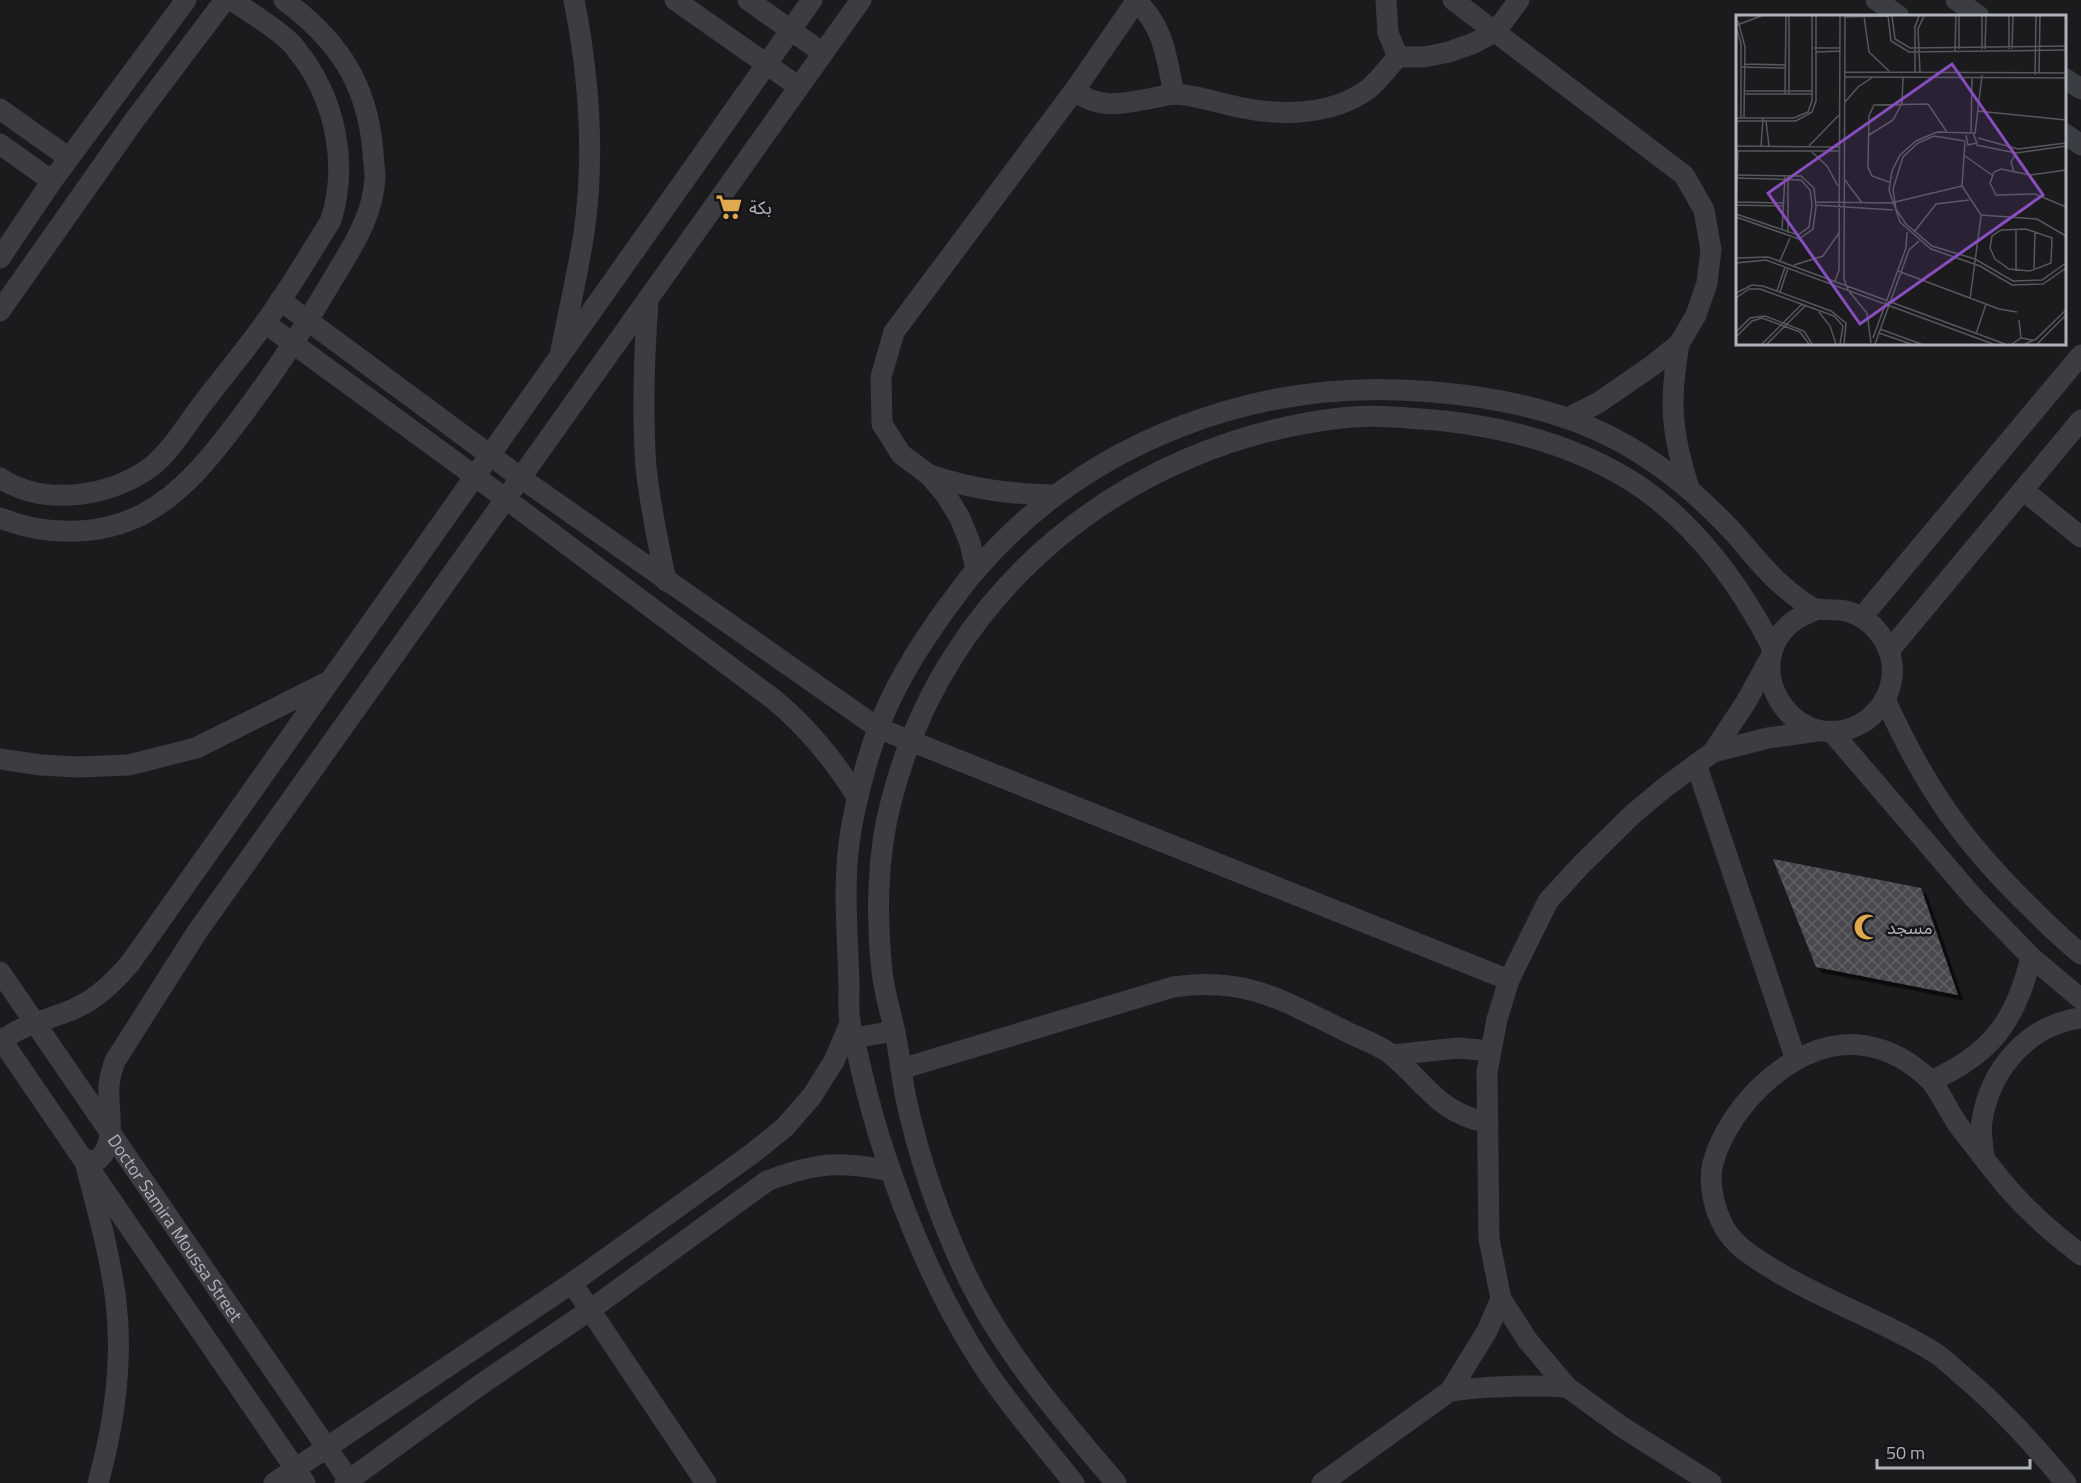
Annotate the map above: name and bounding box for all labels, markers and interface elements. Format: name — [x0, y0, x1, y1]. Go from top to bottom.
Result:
inset map — [1736, 15, 2066, 345]
supermarket icon: بكة — [714, 192, 744, 222]
place label: بكة — [749, 194, 772, 221]
mosque icon: مسجد — [1852, 912, 1882, 942]
place label: مسجد — [1887, 914, 1933, 941]
street label: Doctor Samira Moussa Street — [101, 1128, 250, 1327]
scale bar — [1877, 1432, 2030, 1470]
text: 50 m — [1886, 1439, 1925, 1466]

